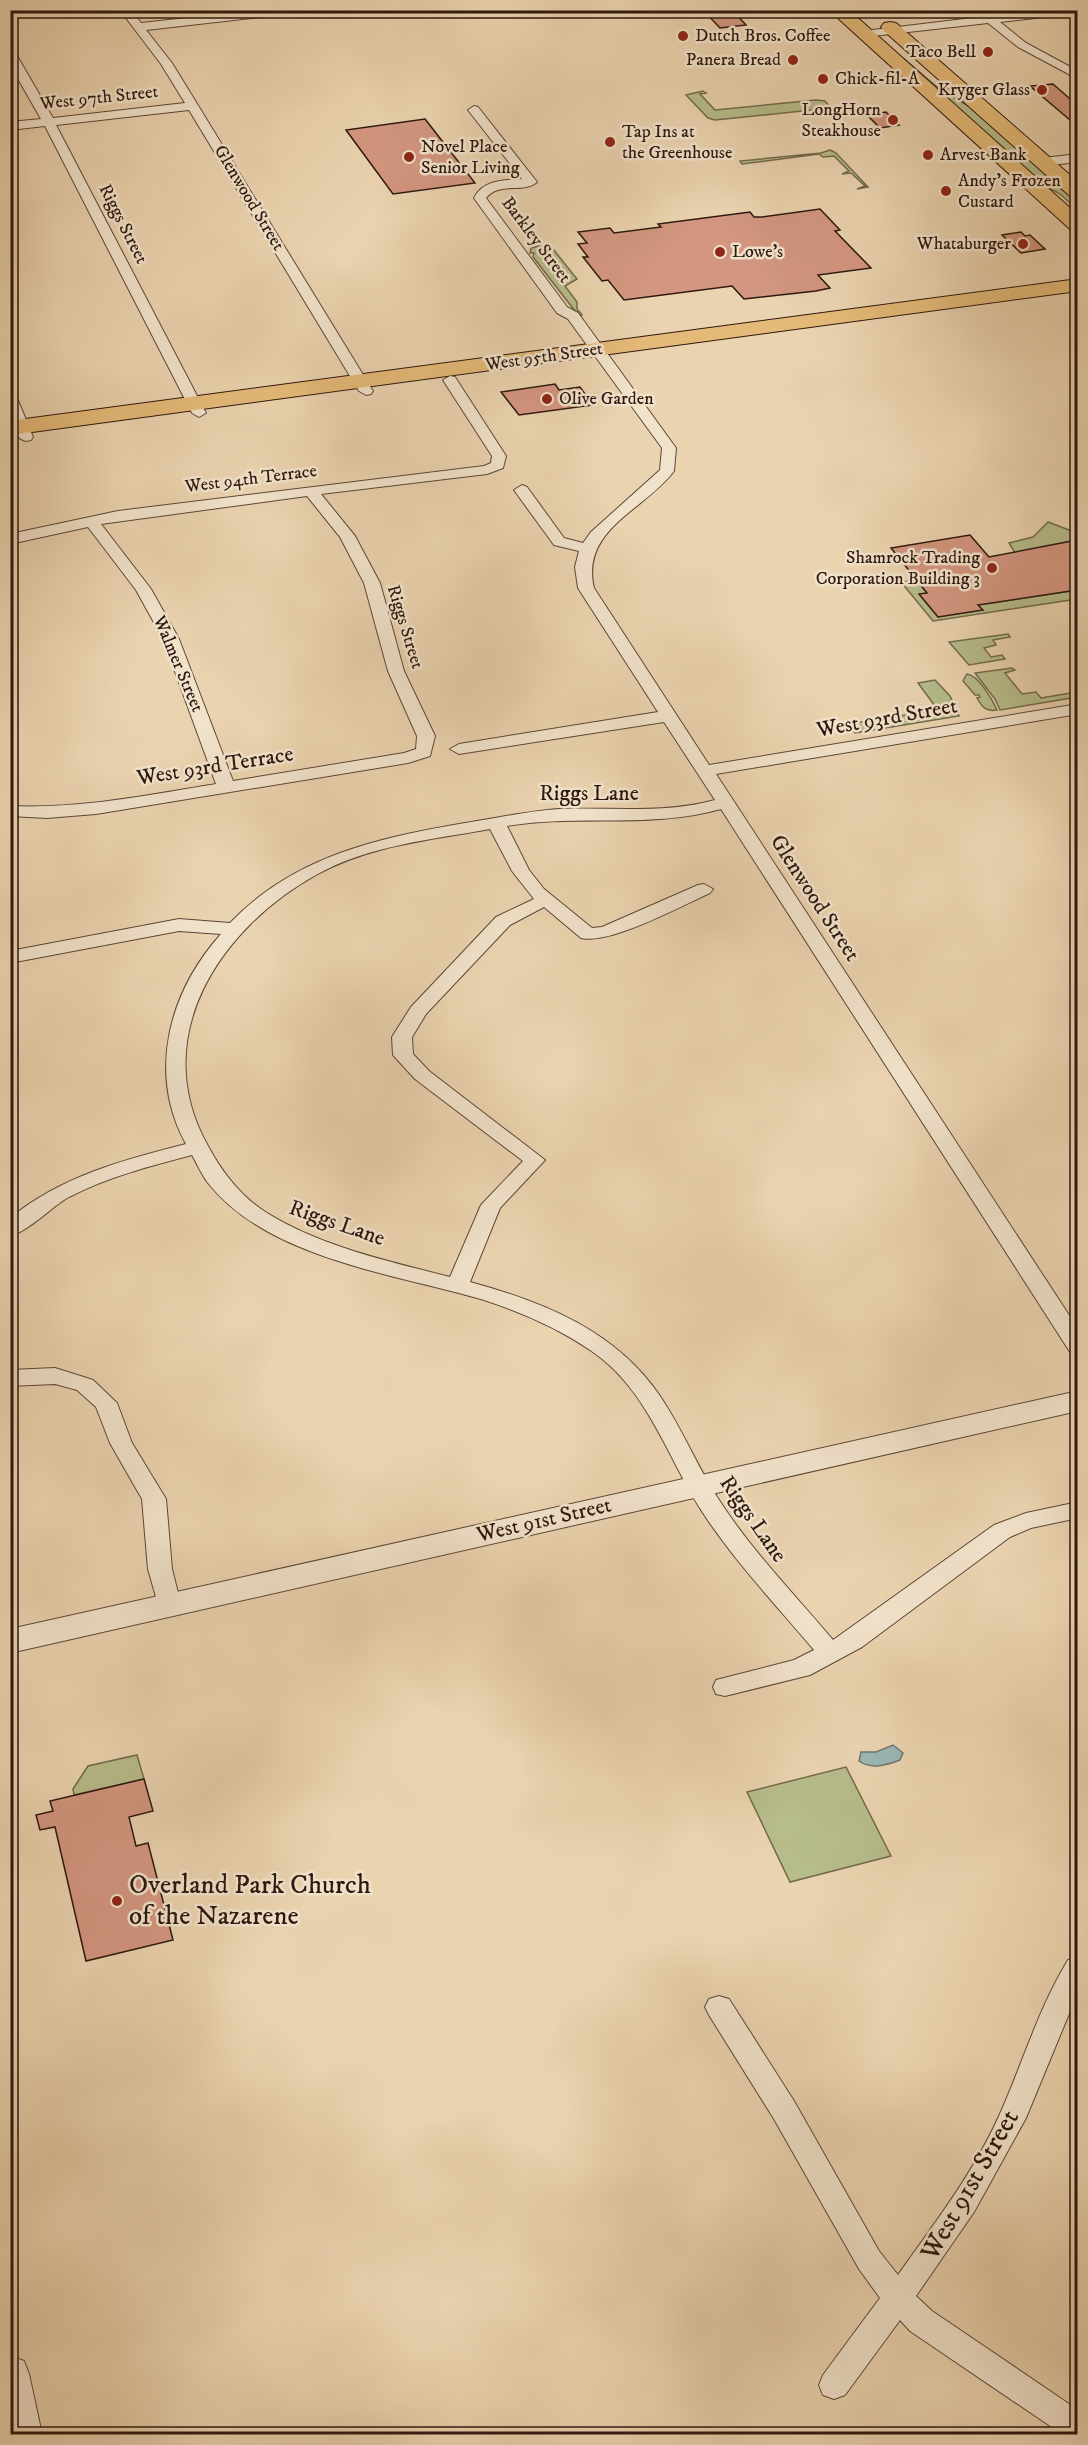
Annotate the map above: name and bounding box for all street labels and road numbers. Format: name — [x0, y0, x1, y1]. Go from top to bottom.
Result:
street label: West 97th Street — [38, 81, 159, 115]
street label: Glenwood Street — [209, 141, 289, 255]
street label: Riggs Street — [94, 180, 153, 268]
street label: Barkley Street — [496, 193, 576, 288]
street label: West 95th Street — [483, 338, 604, 376]
street label: West 94th Terrace — [183, 460, 318, 498]
street label: Riggs Street — [382, 582, 428, 672]
street label: Walmer Street — [147, 612, 208, 716]
street label: West 93rd Street — [814, 692, 959, 744]
street label: West 93rd Terrace — [134, 740, 295, 792]
street label: Riggs Lane — [539, 780, 639, 807]
street label: Glenwood Street — [764, 830, 866, 966]
street label: Riggs Lane — [286, 1194, 388, 1252]
street label: Riggs Lane — [713, 1470, 793, 1568]
street label: West 91st Street — [473, 1491, 614, 1549]
street label: West 91st Street — [913, 2103, 1027, 2267]

